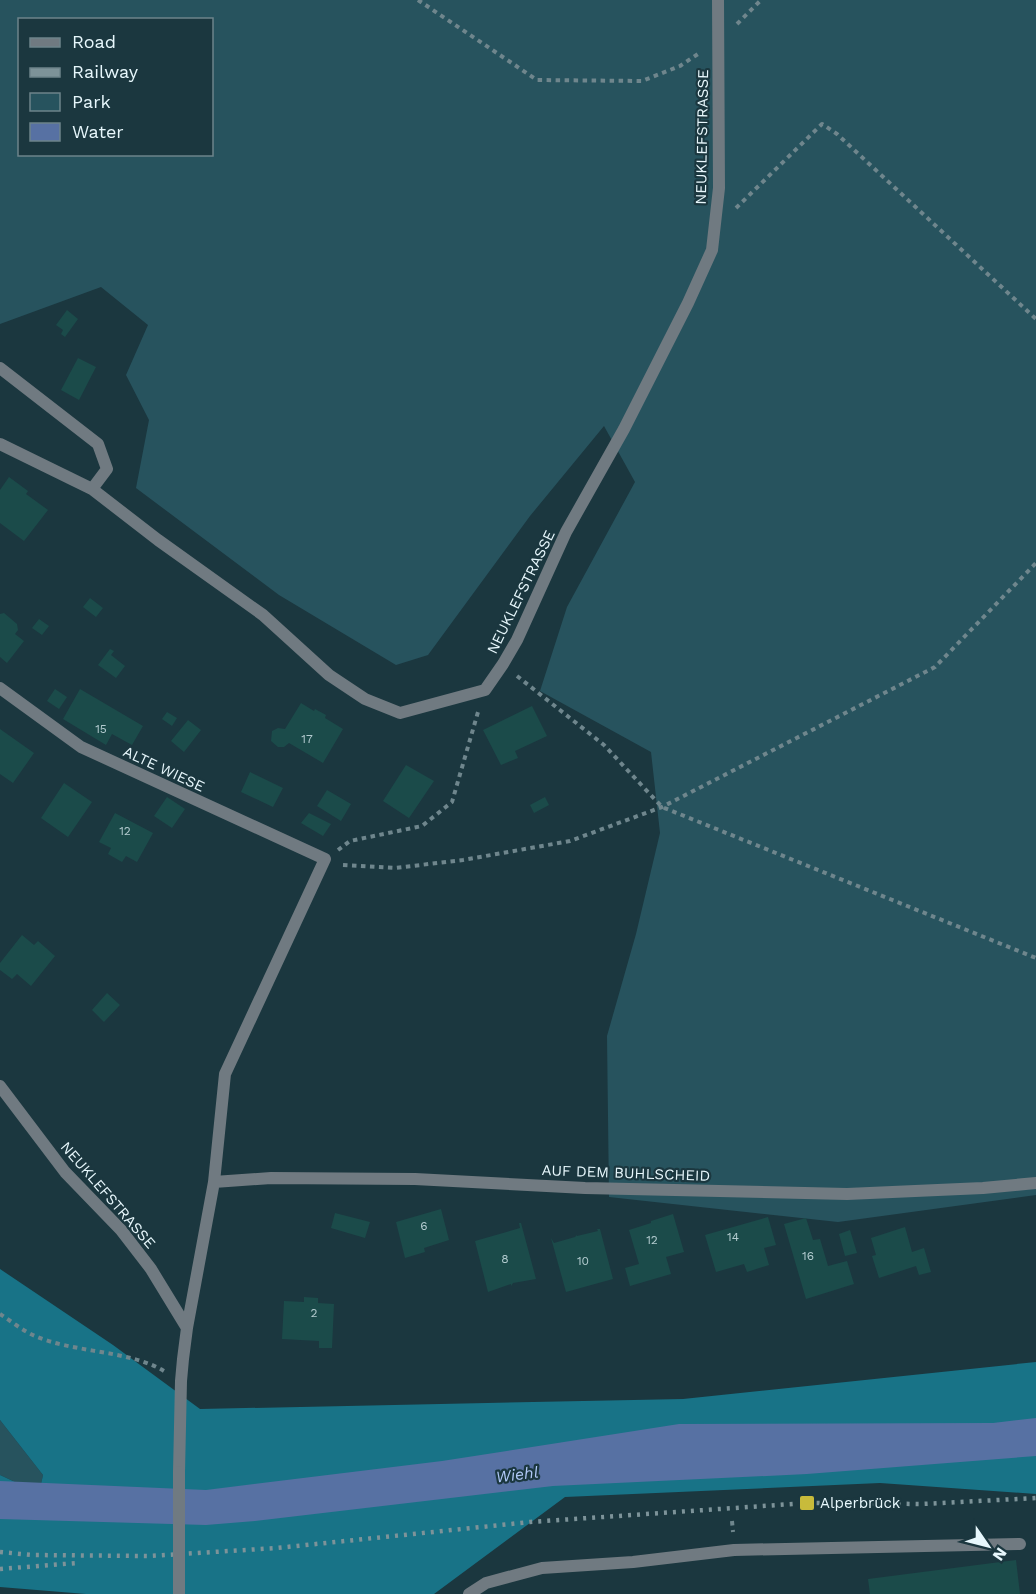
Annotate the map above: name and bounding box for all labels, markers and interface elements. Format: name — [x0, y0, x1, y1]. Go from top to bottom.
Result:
legend — [18, 18, 213, 156]
text: Road — [72, 31, 116, 52]
text: Railway — [72, 61, 139, 82]
street label: NEUKLEFSTRASSE — [692, 69, 712, 205]
text: Park — [72, 91, 111, 112]
text: Water — [72, 121, 124, 142]
street label: NEUKLEFSTRASSE — [483, 527, 559, 657]
house number: 15 — [95, 722, 107, 736]
house number: 17 — [301, 732, 313, 746]
street label: ALTE WIESE — [120, 742, 208, 796]
house number: 12 — [119, 824, 131, 838]
street label: NEUKLEFSTRASSE — [57, 1138, 159, 1252]
street label: AUF DEM BUHLSCHEID — [541, 1161, 711, 1185]
house number: 6 — [420, 1219, 428, 1233]
house number: 14 — [727, 1230, 739, 1244]
house number: 12 — [646, 1233, 658, 1247]
house number: 16 — [802, 1249, 814, 1263]
house number: 8 — [501, 1252, 509, 1266]
house number: 10 — [577, 1254, 589, 1268]
house number: 2 — [311, 1306, 318, 1320]
water label: Wiehl — [495, 1462, 540, 1487]
marker: Alperbrück — [798, 1494, 816, 1512]
place label: Alperbrück — [820, 1494, 901, 1512]
north arrow — [958, 1516, 1018, 1576]
text: N — [989, 1544, 1011, 1565]

